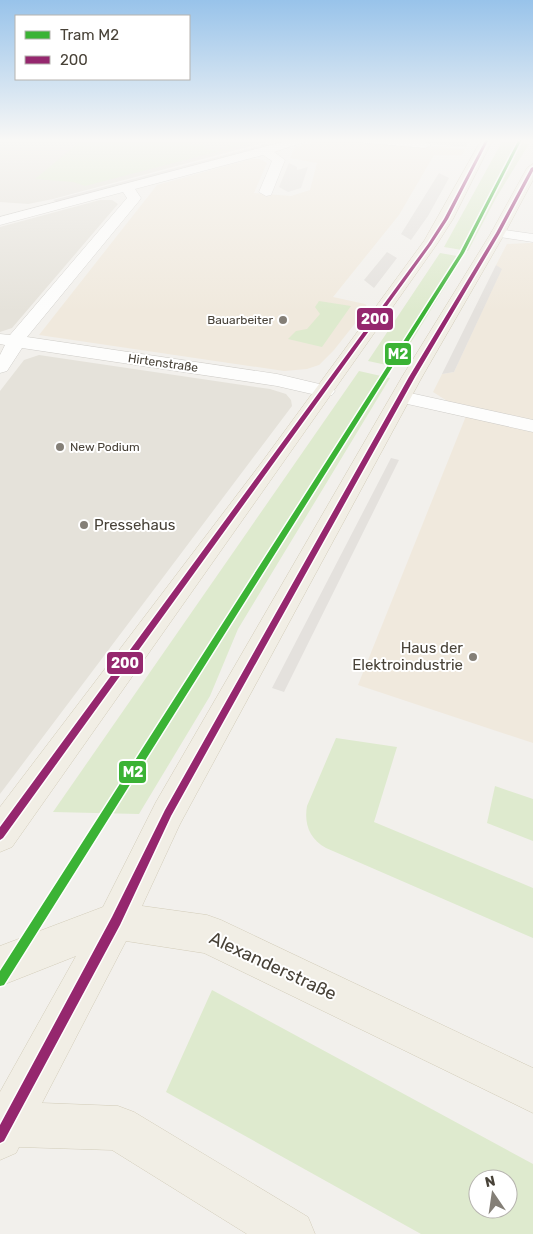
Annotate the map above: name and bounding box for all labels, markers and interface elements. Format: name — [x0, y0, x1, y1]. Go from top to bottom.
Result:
legend — [15, 15, 190, 80]
text: Tram M2 — [60, 26, 119, 44]
text: 200 — [60, 51, 88, 69]
line badge: 200 — [356, 307, 394, 331]
text: 200 — [361, 311, 389, 328]
place label: Bauarbeiter — [207, 313, 273, 327]
marker: Bauarbeiter — [277, 314, 289, 326]
line badge: M2 — [384, 342, 412, 366]
text: M2 — [388, 346, 408, 363]
street label: Hirtenstraße — [127, 351, 199, 375]
place label: New Podium — [70, 440, 140, 454]
marker: New Podium — [54, 441, 66, 453]
place label: Pressehaus — [94, 516, 176, 534]
marker: Pressehaus — [78, 519, 90, 531]
place label: Haus der Elektroindustrie — [352, 639, 463, 674]
line badge: 200 — [106, 651, 144, 675]
marker: Haus der Elektroindustrie — [467, 651, 479, 663]
text: 200 — [111, 655, 139, 672]
line badge: M2 — [118, 760, 147, 784]
text: M2 — [123, 764, 143, 781]
street label: Alexanderstraße — [206, 927, 340, 1005]
north arrow — [468, 1169, 518, 1219]
text: N — [483, 1172, 497, 1191]

